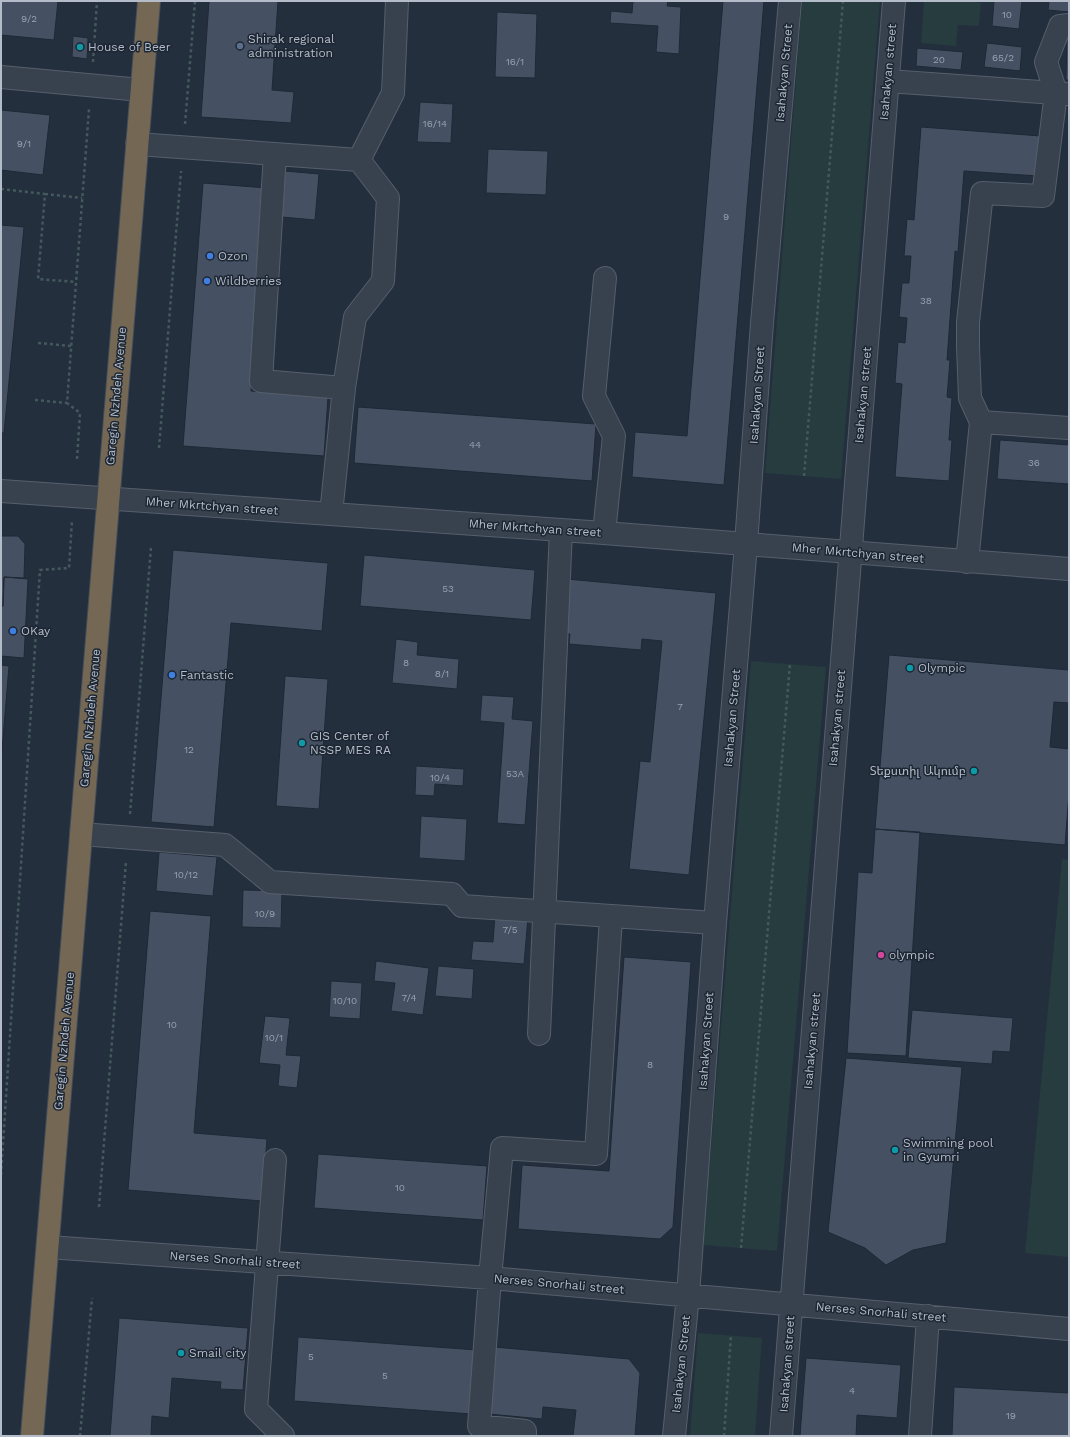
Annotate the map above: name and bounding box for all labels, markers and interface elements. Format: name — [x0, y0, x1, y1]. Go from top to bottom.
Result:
house number: 10 — [1002, 9, 1012, 20]
house number: 9/2 — [21, 13, 37, 24]
street label: Isahakyan street — [877, 23, 899, 121]
street label: Isahakyan Street — [773, 24, 795, 122]
place label: Shirak regional administration — [248, 32, 335, 60]
place label: House of Beer — [88, 40, 171, 54]
marker: Shirak regional administration — [235, 41, 245, 51]
marker: House of Beer — [75, 42, 85, 52]
house number: 65/2 — [992, 52, 1014, 63]
house number: 20 — [933, 54, 945, 65]
house number: 16/1 — [506, 56, 524, 67]
house number: 16/14 — [423, 118, 447, 129]
house number: 9/1 — [17, 138, 31, 149]
house number: 9 — [723, 211, 729, 222]
place label: Ozon — [218, 249, 248, 263]
marker: Ozon — [205, 251, 215, 261]
place label: Wildberries — [215, 274, 282, 288]
marker: Wildberries — [202, 276, 212, 286]
house number: 38 — [920, 295, 932, 306]
street label: Garegin Nzhdeh Avenue — [103, 326, 129, 466]
street label: Isahakyan Street — [747, 346, 767, 444]
street label: Isahakyan street — [852, 346, 874, 444]
house number: 44 — [469, 439, 481, 450]
house number: 36 — [1028, 457, 1040, 468]
street label: Mher Mkrtchyan street — [145, 494, 279, 518]
street label: Mher Mkrtchyan street — [468, 516, 602, 540]
street label: Mher Mkrtchyan street — [791, 540, 925, 566]
house number: 53 — [442, 583, 454, 594]
place label: OKay — [21, 624, 51, 638]
marker: OKay — [8, 626, 18, 636]
street label: Garegin Nzhdeh Avenue — [77, 648, 103, 788]
house number: 8 — [403, 657, 409, 668]
place label: Olympic — [918, 661, 966, 675]
marker: Olympic — [905, 663, 915, 673]
place label: Fantastic — [180, 668, 234, 682]
house number: 8/1 — [435, 668, 449, 679]
street label: Isahakyan Street — [721, 669, 743, 767]
street label: Isahakyan street — [826, 669, 848, 767]
marker: Fantastic — [167, 670, 177, 680]
house number: 7 — [677, 701, 683, 712]
place label: GIS Center of NSSP MES RA — [310, 729, 391, 757]
marker: GIS Center of NSSP MES RA — [297, 738, 307, 748]
house number: 12 — [184, 744, 194, 755]
place label: Տեքստիլ Ակումբ — [870, 764, 966, 778]
marker: Տեքստիլ Ակումբ — [969, 766, 979, 776]
house number: 53A — [506, 768, 525, 779]
house number: 10/4 — [430, 772, 450, 783]
house number: 10/12 — [174, 869, 198, 880]
house number: 10/9 — [255, 908, 275, 919]
house number: 7/5 — [502, 924, 518, 935]
place label: olympic — [889, 948, 935, 962]
marker: olympic — [876, 950, 886, 960]
street label: Garegin Nzhdeh Avenue — [51, 971, 77, 1111]
house number: 7/4 — [401, 992, 417, 1003]
street label: Isahakyan Street — [696, 992, 716, 1090]
street label: Isahakyan street — [801, 992, 823, 1090]
house number: 10/10 — [333, 995, 357, 1006]
house number: 10 — [167, 1019, 177, 1030]
house number: 10/1 — [265, 1032, 283, 1043]
house number: 8 — [647, 1059, 653, 1070]
place label: Swimming pool in Gyumri — [903, 1136, 994, 1164]
marker: Swimming pool in Gyumri — [890, 1145, 900, 1155]
house number: 10 — [395, 1182, 405, 1193]
street label: Nerses Snorhali street — [169, 1248, 301, 1272]
street label: Nerses Snorhali street — [493, 1271, 625, 1297]
street label: Nerses Snorhali street — [815, 1299, 947, 1325]
street label: Isahakyan Street — [669, 1315, 693, 1413]
street label: Isahakyan street — [777, 1315, 797, 1413]
place label: Smail city — [189, 1346, 247, 1360]
marker: Smail city — [176, 1348, 186, 1358]
house number: 5 — [308, 1351, 314, 1362]
house number: 5 — [382, 1370, 388, 1381]
house number: 4 — [849, 1385, 855, 1396]
house number: 19 — [1006, 1410, 1016, 1421]

